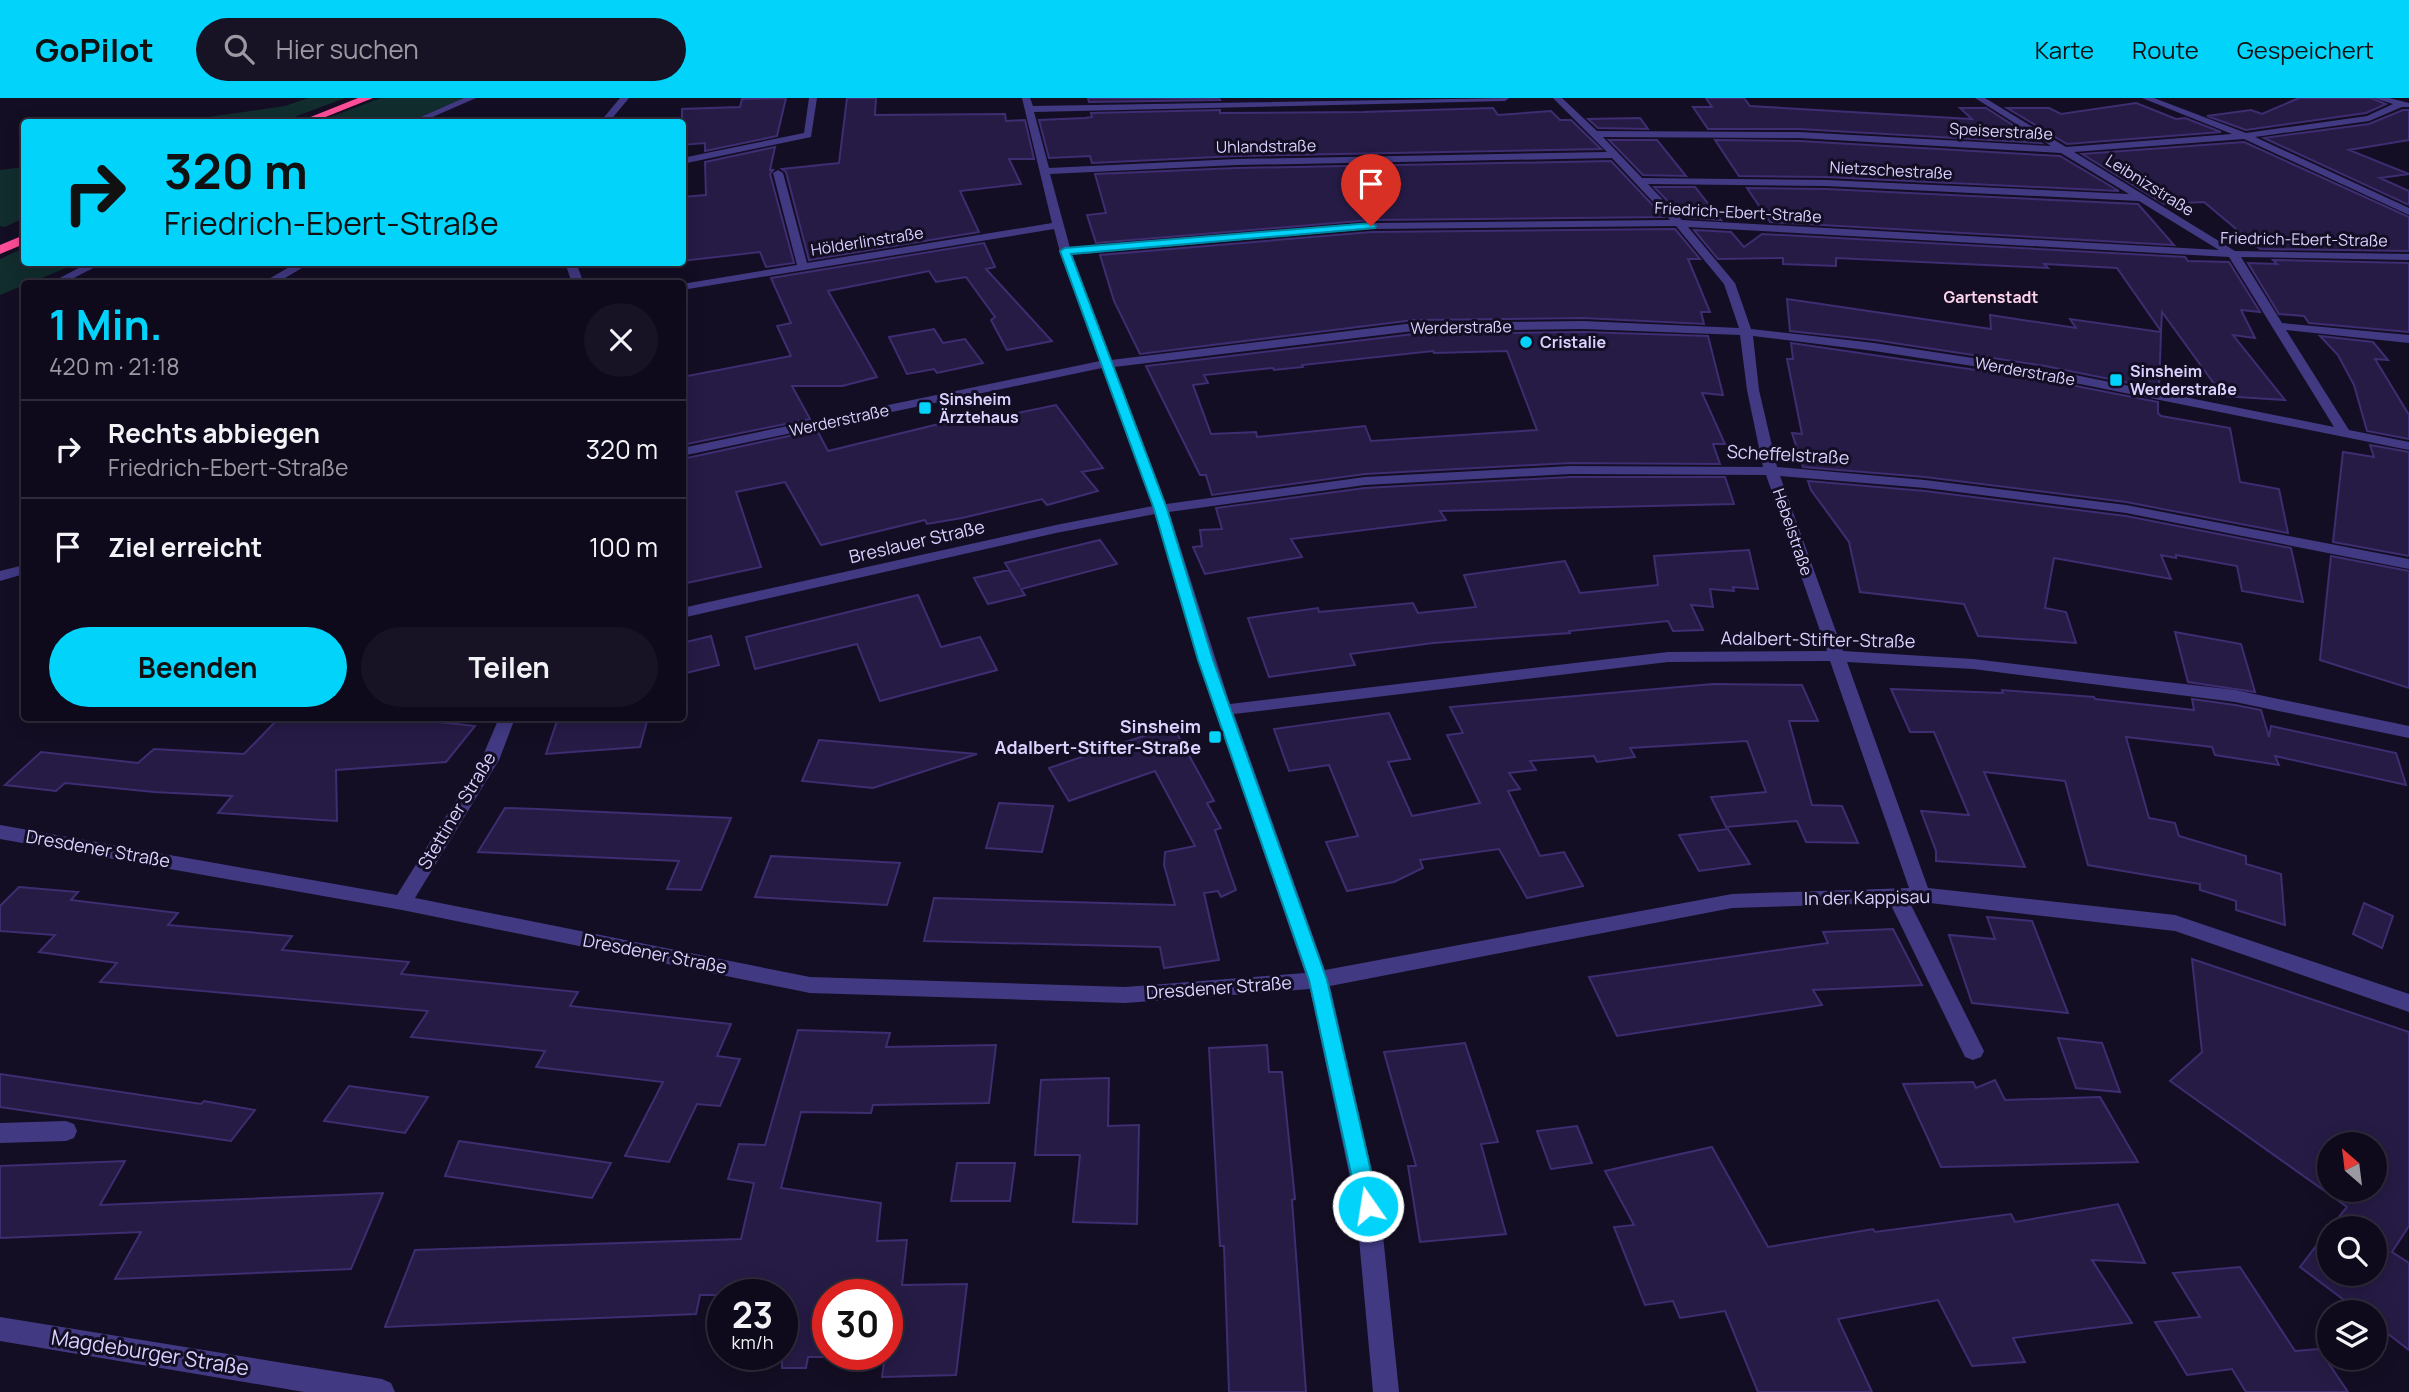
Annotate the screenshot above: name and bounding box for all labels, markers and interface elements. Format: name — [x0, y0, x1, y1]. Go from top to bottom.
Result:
search box — [196, 18, 686, 81]
text: GoPilot — [35, 27, 154, 72]
icon: search — [220, 30, 258, 68]
text: Hier suchen — [276, 31, 419, 67]
text: Karte — [2035, 33, 2094, 66]
text: Route — [2132, 33, 2199, 66]
text: Gespeichert — [2237, 33, 2374, 66]
street label: Speiserstraße — [1949, 117, 2053, 145]
street label: Uhlandstraße — [1216, 134, 1316, 158]
text: 320 m — [164, 137, 308, 204]
icon: right — [49, 147, 140, 238]
street label: Leibnizstraße — [2102, 149, 2198, 221]
pin — [1341, 154, 1401, 226]
street label: Nietzschestraße — [1829, 156, 1953, 184]
icon: arrive — [1352, 165, 1390, 203]
street label: Friedrich-Ebert-Straße — [1654, 197, 1822, 227]
text: Friedrich-Ebert-Straße — [164, 201, 499, 245]
street label: Hölderlinstraße — [809, 221, 925, 261]
street label: Friedrich-Ebert-Straße — [2220, 227, 2388, 251]
district label: Gartenstadt — [1944, 286, 2038, 308]
text: 1 Min. — [49, 295, 163, 353]
button: close — [584, 303, 658, 377]
street label: Werderstraße — [1410, 315, 1512, 339]
place label: Cristalie — [1540, 331, 1606, 353]
marker: Cristalie — [1518, 334, 1534, 350]
text: 420 m · 21:18 — [49, 350, 180, 382]
street label: Werderstraße — [1973, 351, 2077, 391]
place label: Sinsheim Werderstraße — [2130, 360, 2237, 400]
marker: Sinsheim Werderstraße — [2108, 372, 2124, 388]
place label: Sinsheim Ärztehaus — [939, 388, 1019, 428]
street label: Werderstraße — [787, 399, 891, 441]
marker: Sinsheim Ärztehaus — [917, 400, 933, 416]
text: Rechts abbiegen — [108, 415, 320, 451]
icon: right — [49, 430, 87, 468]
text: 320 m — [586, 431, 658, 467]
street label: Scheffelstraße — [1726, 439, 1850, 469]
text: Friedrich-Ebert-Straße — [108, 451, 349, 483]
street label: Hebelstraße — [1768, 485, 1818, 579]
street label: Breslauer Straße — [847, 514, 987, 568]
icon: arrive — [49, 528, 87, 566]
text: Ziel erreicht — [108, 529, 262, 565]
text: 100 m — [589, 529, 658, 565]
street label: Adalbert-Stifter-Straße — [1720, 625, 1916, 653]
button: Beenden — [49, 627, 347, 707]
button: Teilen — [361, 627, 658, 707]
place label: Sinsheim Adalbert-Stifter-Straße — [994, 714, 1201, 759]
marker: Sinsheim Adalbert-Stifter-Straße — [1207, 729, 1223, 745]
street label: Stettiner Straße — [412, 747, 501, 874]
street label: Dresdener Straße — [24, 823, 172, 873]
street label: In der Kappisau — [1804, 884, 1930, 910]
street label: Dresdener Straße — [581, 927, 729, 979]
street label: Dresdener Straße — [1145, 970, 1293, 1004]
north arrow — [2317, 1132, 2387, 1202]
map controls — [2317, 1132, 2387, 1370]
position arrow — [1331, 1169, 1405, 1243]
button: search — [2317, 1216, 2387, 1286]
speed limit sign: 30 — [812, 1279, 903, 1370]
text: 23 — [732, 1291, 773, 1339]
button: layers — [2317, 1300, 2387, 1370]
street label: Magdeburger Straße — [49, 1323, 251, 1381]
text: km/h — [732, 1330, 773, 1354]

